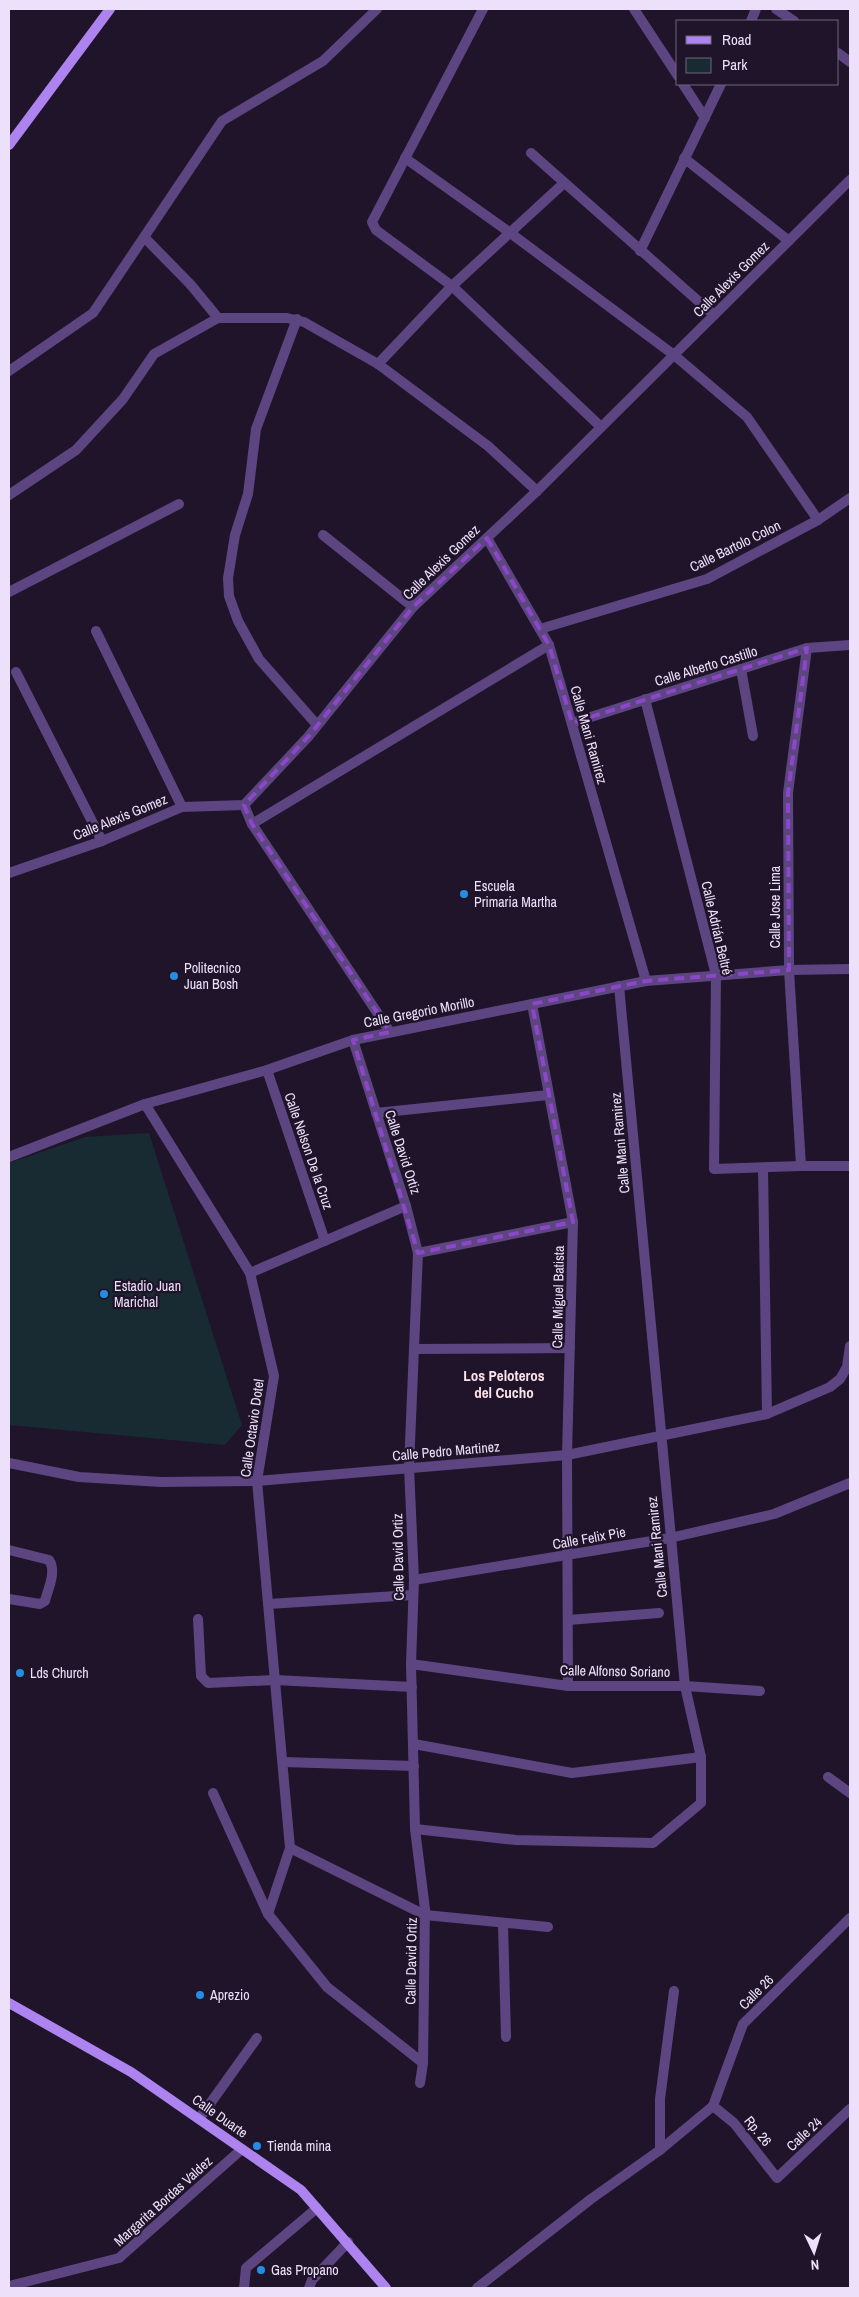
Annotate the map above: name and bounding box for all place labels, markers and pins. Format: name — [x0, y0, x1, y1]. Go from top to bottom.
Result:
place label: Escuela Primaria Martha — [474, 877, 558, 911]
marker: Escuela Primaria Martha — [458, 888, 470, 900]
place label: Politecnico Juan Bosh — [184, 959, 241, 993]
marker: Politecnico Juan Bosh — [168, 970, 180, 982]
place label: Estadio Juan Marichal — [114, 1277, 181, 1311]
marker: Estadio Juan Marichal — [98, 1288, 110, 1300]
place label: Lds Church — [30, 1664, 89, 1682]
marker: Lds Church — [14, 1667, 26, 1679]
place label: Aprezio — [209, 1986, 250, 2004]
marker: Aprezio — [194, 1989, 206, 2001]
place label: Tienda mina — [267, 2137, 332, 2155]
marker: Tienda mina — [251, 2140, 263, 2152]
place label: Gas Propano — [271, 2261, 339, 2279]
marker: Gas Propano — [255, 2264, 267, 2276]

